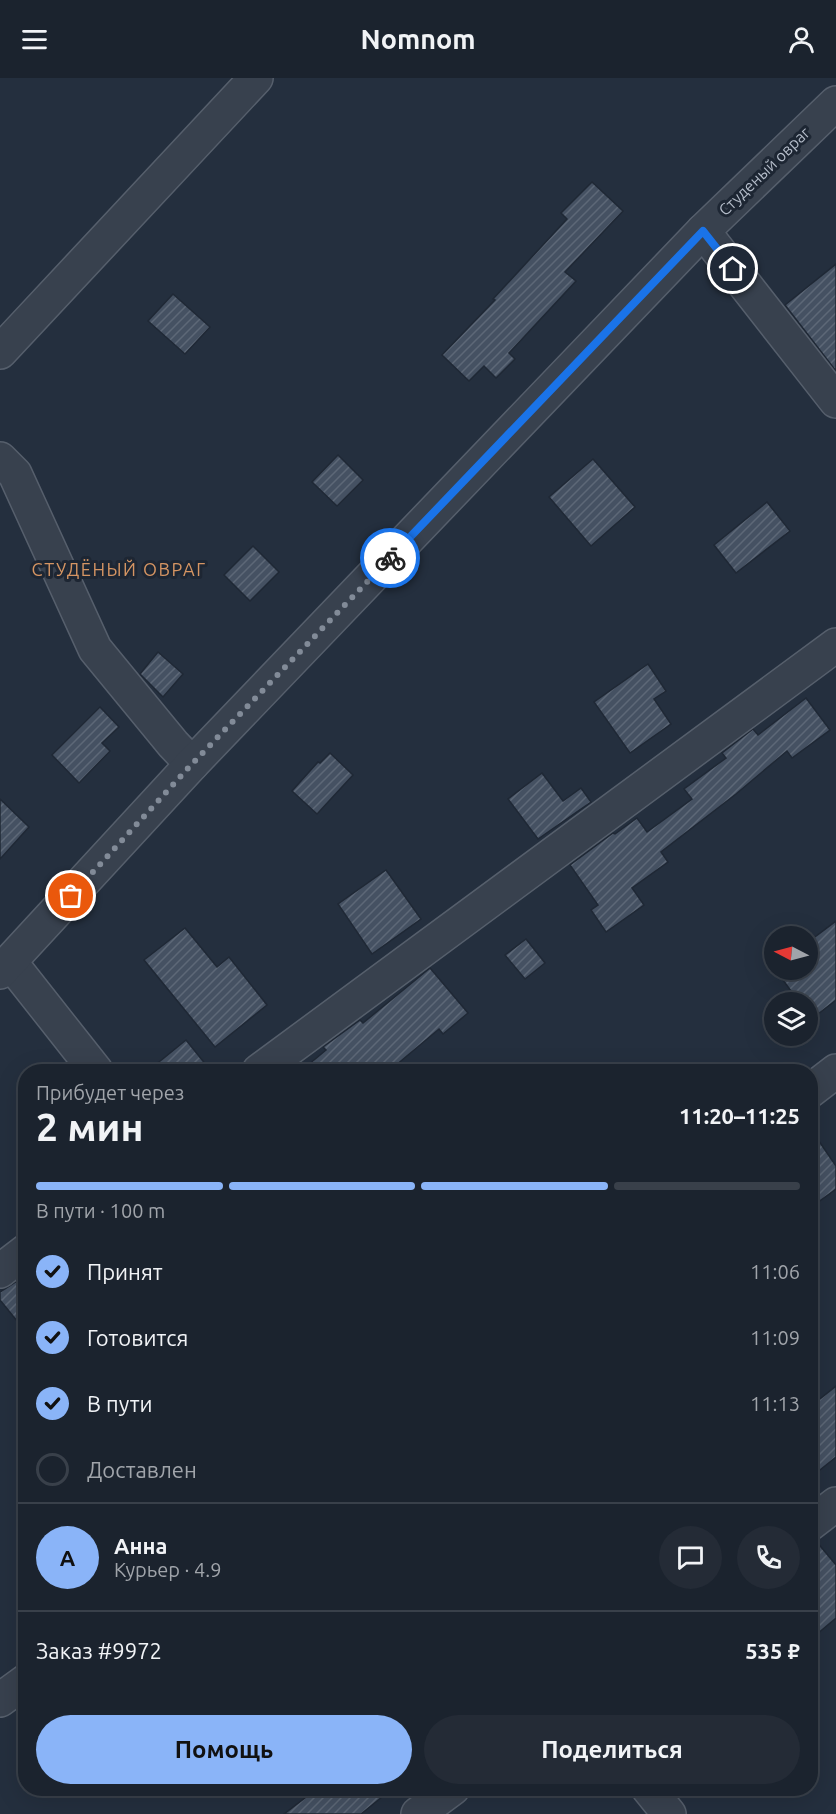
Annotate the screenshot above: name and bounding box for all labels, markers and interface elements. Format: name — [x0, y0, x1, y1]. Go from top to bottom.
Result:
icon: menu — [18, 23, 51, 56]
icon: person — [785, 23, 818, 56]
text: Nomnom — [361, 24, 476, 54]
street label: Студеный овраг — [715, 123, 814, 219]
pin — [707, 243, 758, 294]
icon: home — [716, 252, 749, 285]
courier — [360, 528, 420, 588]
icon: bike — [374, 542, 407, 575]
district label: СТУДЁНЫЙ ОВРАГ — [31, 559, 207, 579]
pin — [45, 870, 96, 921]
icon: bag — [54, 879, 87, 912]
north arrow — [764, 926, 818, 980]
map controls — [764, 926, 818, 1046]
button: layers — [764, 992, 818, 1046]
text: Прибудет через — [36, 1081, 184, 1104]
text: 11:20–11:25 — [679, 1103, 800, 1128]
text: 2 мин — [36, 1105, 144, 1148]
text: В пути · 100 m — [36, 1199, 165, 1222]
icon: check — [36, 1255, 69, 1288]
text: Принят — [87, 1259, 163, 1284]
text: 11:06 — [750, 1260, 800, 1283]
icon: check — [36, 1321, 69, 1354]
text: Готовится — [87, 1325, 188, 1350]
text: 11:09 — [750, 1326, 800, 1349]
icon: check — [36, 1387, 69, 1420]
text: В пути — [87, 1391, 153, 1416]
text: 11:13 — [750, 1392, 800, 1415]
text: Доставлен — [87, 1457, 197, 1482]
button: chat — [659, 1526, 722, 1589]
button: phone — [737, 1526, 800, 1589]
text: Анна — [114, 1533, 167, 1558]
text: А — [60, 1545, 75, 1570]
text: Курьер · 4.9 — [114, 1558, 221, 1581]
text: Заказ #9972 — [36, 1638, 162, 1663]
text: 535 ₽ — [745, 1638, 800, 1663]
button: Помощь — [36, 1715, 412, 1784]
button: Поделиться — [424, 1715, 800, 1784]

